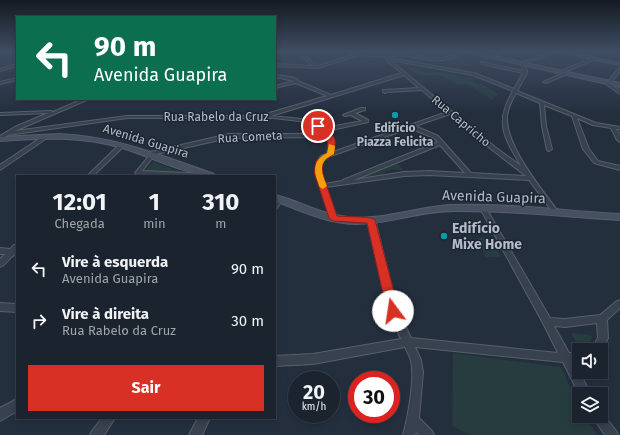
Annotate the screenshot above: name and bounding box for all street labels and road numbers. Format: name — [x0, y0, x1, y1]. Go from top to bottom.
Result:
street label: Rua Capricho — [429, 92, 493, 150]
street label: Rua Rabelo da Cruz — [163, 110, 269, 124]
street label: Avenida Guapira — [101, 121, 191, 161]
street label: Rua Cometa — [217, 128, 283, 146]
street label: Avenida Guapira — [442, 187, 546, 207]

